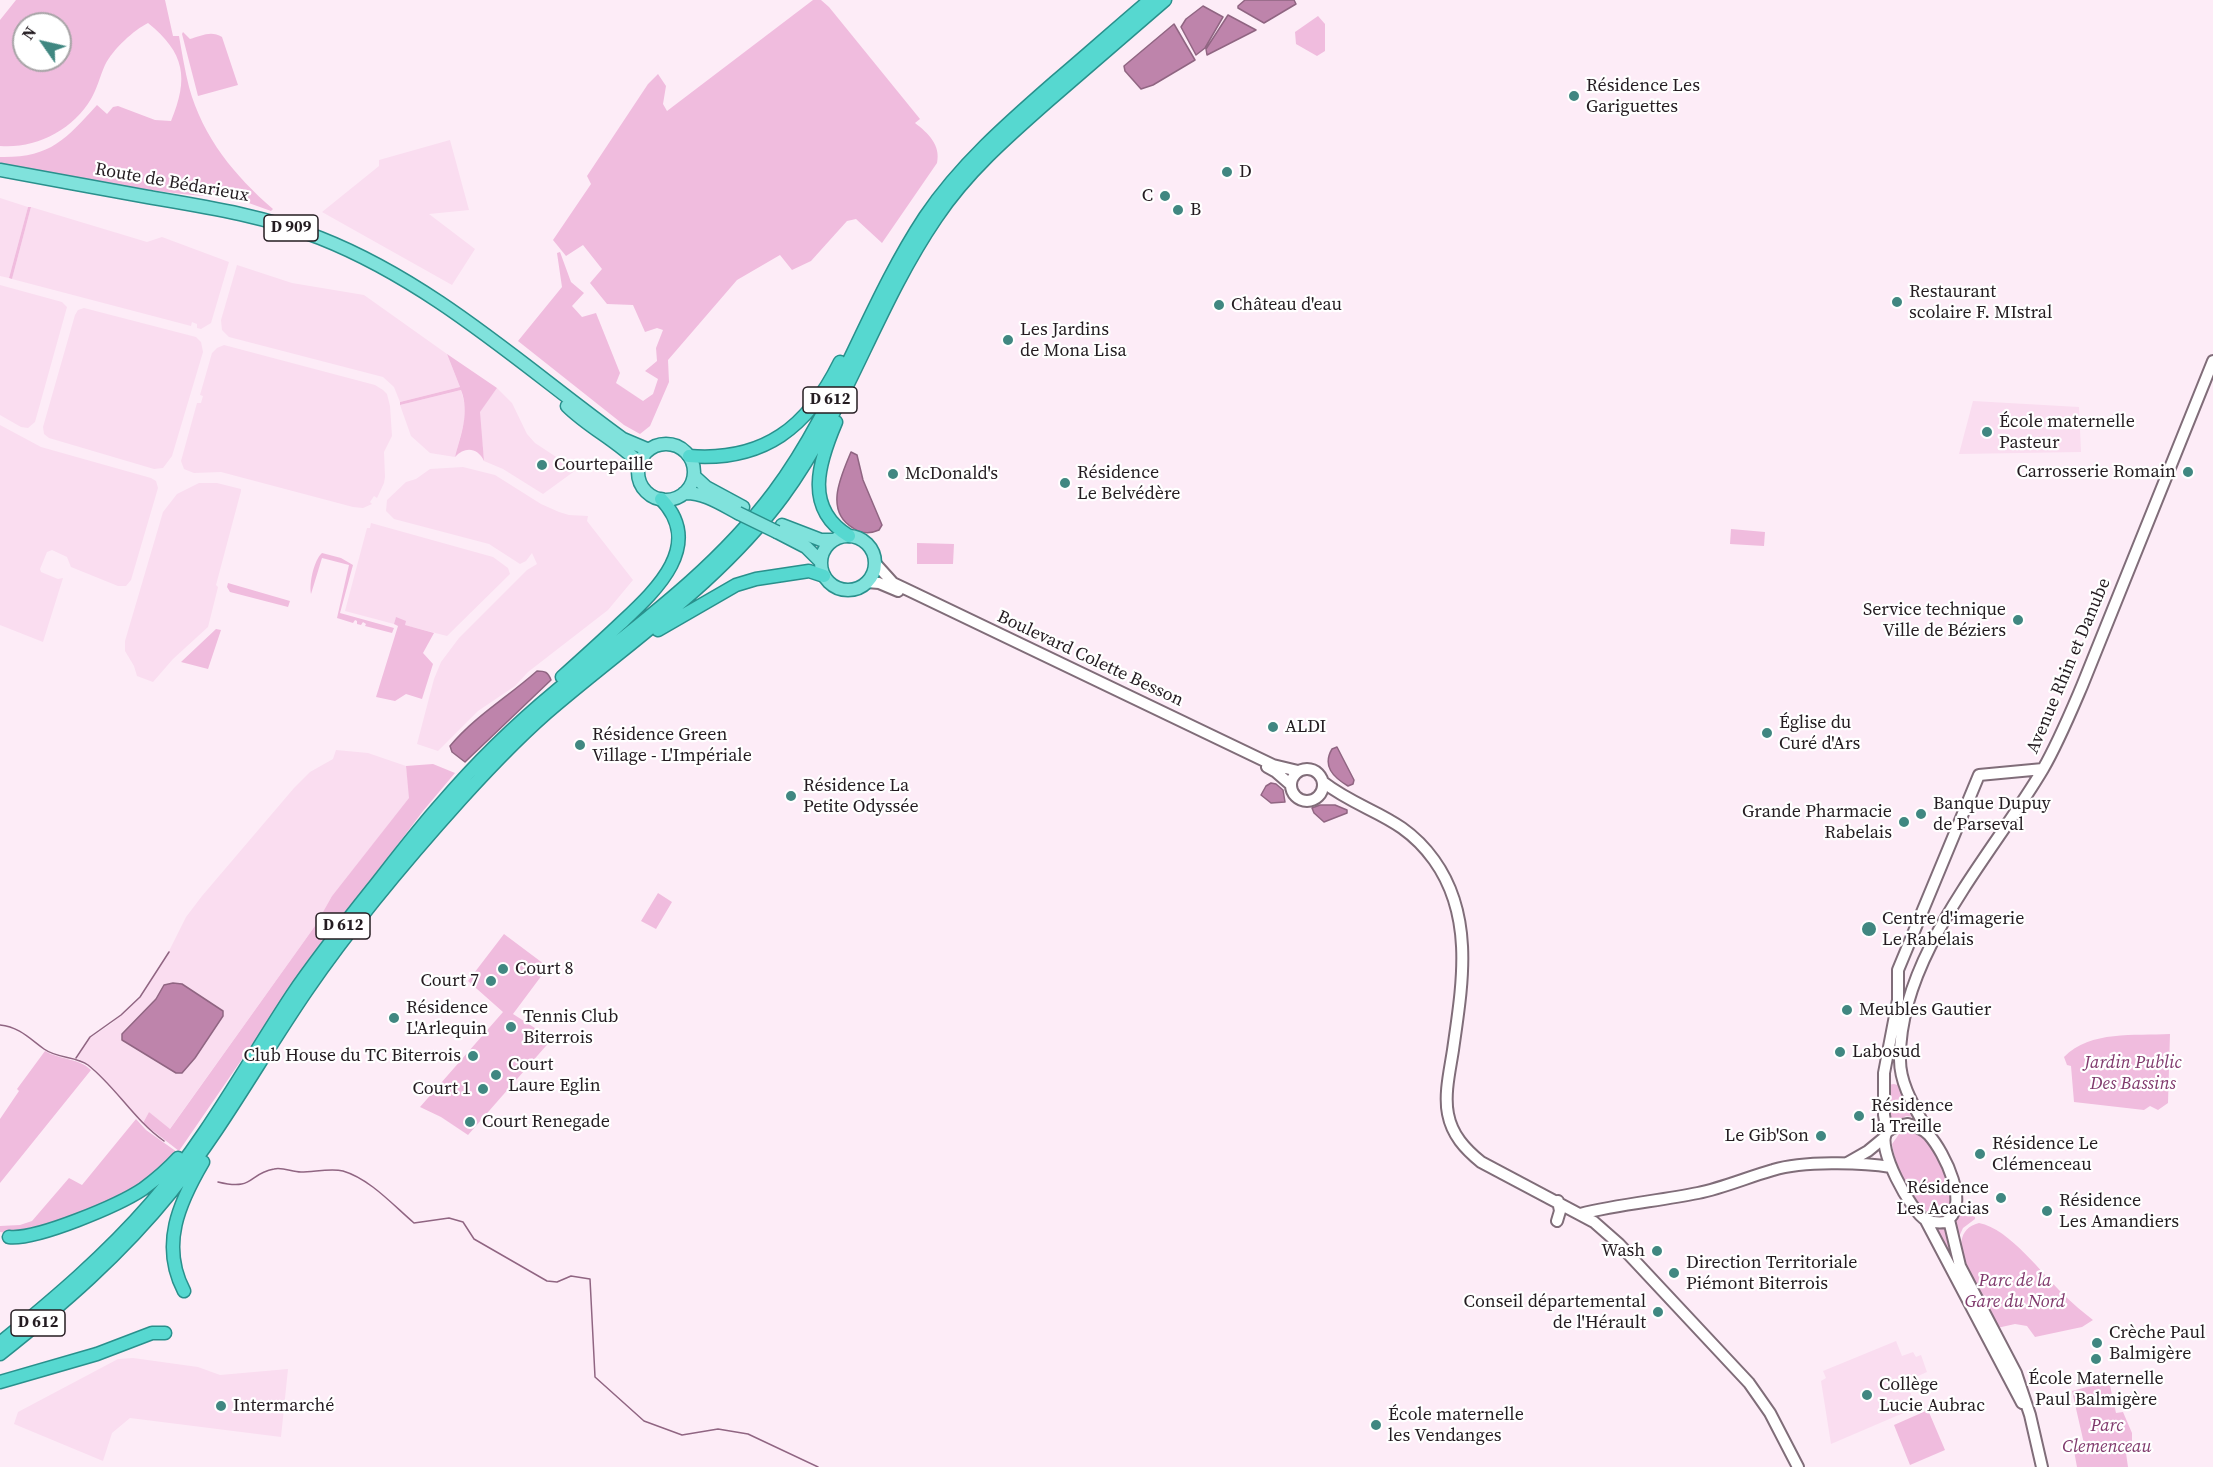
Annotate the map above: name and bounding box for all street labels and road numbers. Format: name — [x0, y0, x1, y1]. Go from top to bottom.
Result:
street label: Route de Bédarieux — [93, 159, 251, 207]
road number: D 909 — [264, 215, 318, 241]
road number: D 612 — [803, 387, 857, 413]
street label: Avenue Rhin et Danube — [2022, 575, 2116, 757]
street label: Boulevard Colette Besson — [993, 606, 1187, 712]
road number: D 612 — [316, 913, 370, 939]
road number: D 612 — [11, 1310, 65, 1336]

